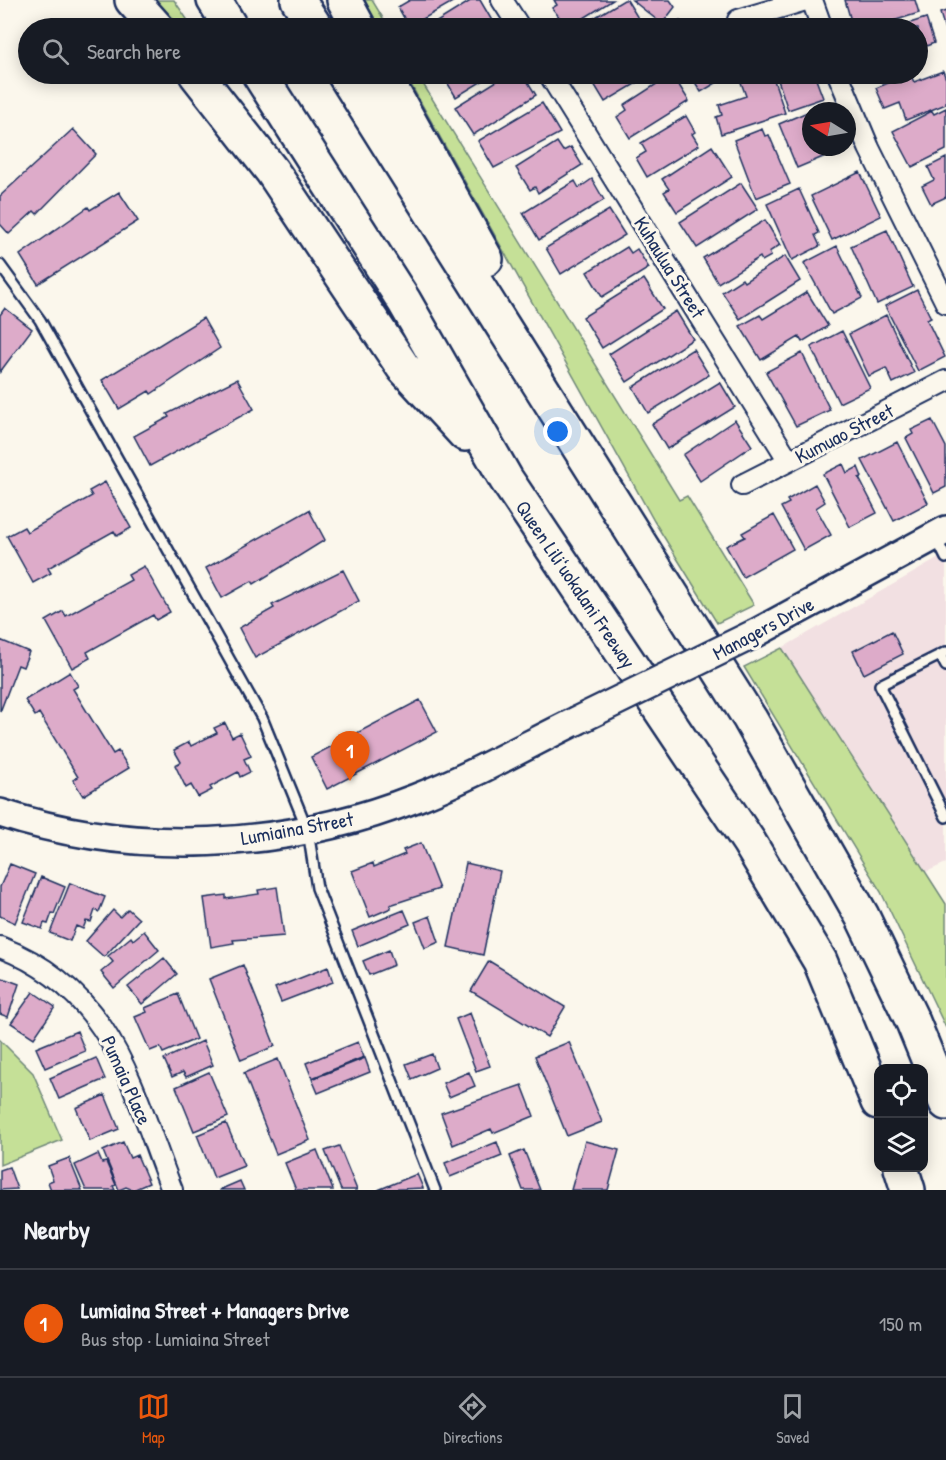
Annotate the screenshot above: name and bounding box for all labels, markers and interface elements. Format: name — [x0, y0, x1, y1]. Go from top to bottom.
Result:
search box — [18, 18, 928, 84]
icon: search — [39, 35, 72, 68]
text: Search here — [87, 36, 181, 66]
north arrow — [802, 102, 856, 156]
street label: Kuhaulua Street — [628, 211, 713, 324]
street label: Kumuao Street — [790, 396, 899, 469]
your location — [543, 417, 572, 446]
street label: Queen Liliʻuokalani Freeway — [510, 495, 642, 673]
street label: Managers Drive — [708, 590, 818, 666]
pin: 1 — [330, 732, 370, 781]
street label: Lumiaina Street — [239, 805, 357, 851]
street label: Pumaia Place — [95, 1031, 159, 1129]
map controls — [874, 1064, 928, 1172]
button: locate — [874, 1064, 928, 1118]
button: layers — [874, 1118, 928, 1172]
text: Nearby — [24, 1212, 90, 1247]
text: Lumiaina Street + Managers Drive — [81, 1295, 349, 1325]
text: 1 — [40, 1310, 47, 1337]
text: 150 m — [879, 1310, 922, 1337]
text: Bus stop · Lumiaina Street — [81, 1325, 270, 1352]
tab: Map — [137, 1390, 170, 1448]
tab: Directions — [444, 1390, 502, 1448]
tab: Saved — [776, 1390, 809, 1448]

